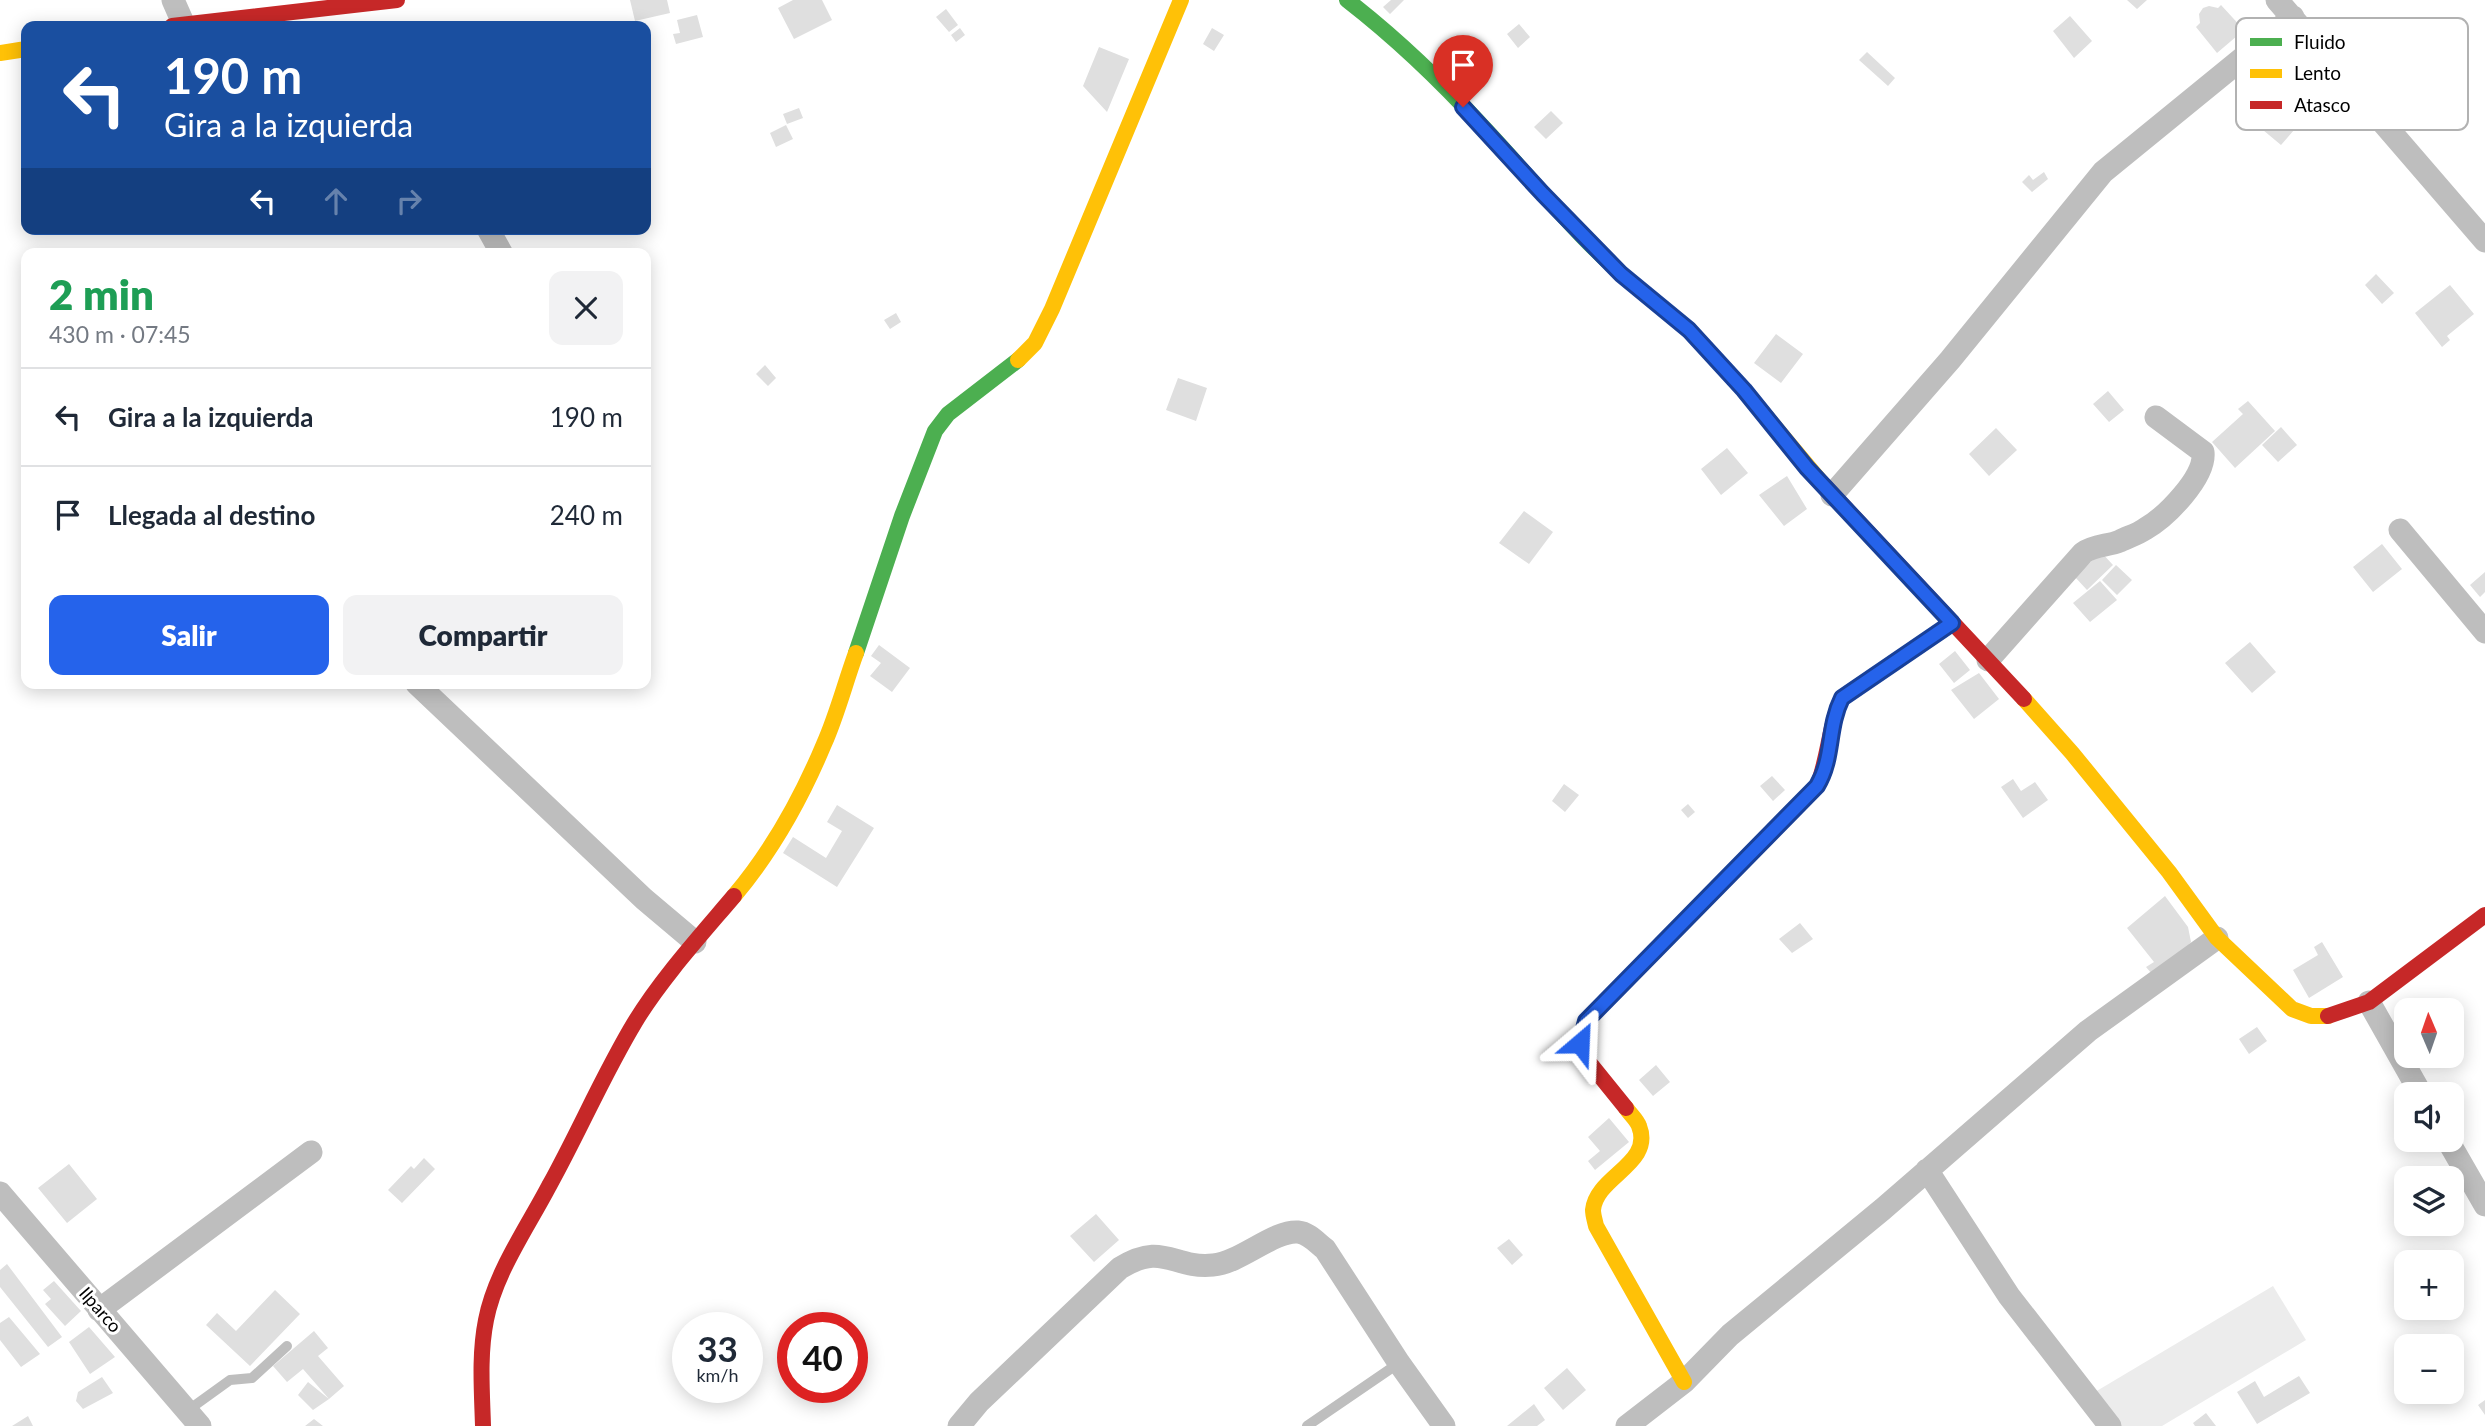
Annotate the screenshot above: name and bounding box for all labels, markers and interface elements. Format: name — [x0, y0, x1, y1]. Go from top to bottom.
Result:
legend — [2236, 18, 2468, 130]
text: Fluido — [2294, 30, 2346, 53]
pin — [1433, 35, 1493, 107]
text: 190 m — [164, 46, 302, 104]
icon: arrive — [1444, 46, 1482, 84]
icon: left — [49, 49, 140, 140]
text: Lento — [2294, 61, 2341, 84]
text: Atasco — [2294, 93, 2350, 116]
text: Gira a la izquierda — [164, 105, 413, 144]
icon: left — [244, 182, 282, 220]
icon: ahead — [317, 182, 355, 220]
icon: right — [390, 182, 428, 220]
text: 2 min — [49, 269, 154, 319]
button: close — [549, 271, 623, 345]
text: 430 m · 07:45 — [49, 320, 191, 348]
icon: left — [49, 398, 87, 436]
text: Gira a la izquierda — [108, 401, 314, 433]
text: 190 m — [550, 401, 623, 433]
icon: arrive — [49, 496, 87, 534]
text: Llegada al destino — [108, 499, 315, 531]
text: 240 m — [550, 499, 623, 531]
button: Salir — [49, 595, 329, 675]
button: Compartir — [343, 595, 623, 675]
north arrow — [2394, 998, 2464, 1068]
map controls — [2394, 998, 2464, 1404]
position arrow — [1543, 1006, 1617, 1080]
button: sound — [2394, 1082, 2464, 1152]
button: layers — [2394, 1166, 2464, 1236]
button: + — [2394, 1250, 2464, 1320]
street label: Ilparco — [75, 1282, 126, 1337]
speed limit sign: 40 — [777, 1312, 868, 1403]
text: 33 — [697, 1327, 738, 1369]
button: − — [2394, 1334, 2464, 1404]
text: km/h — [696, 1364, 739, 1386]

